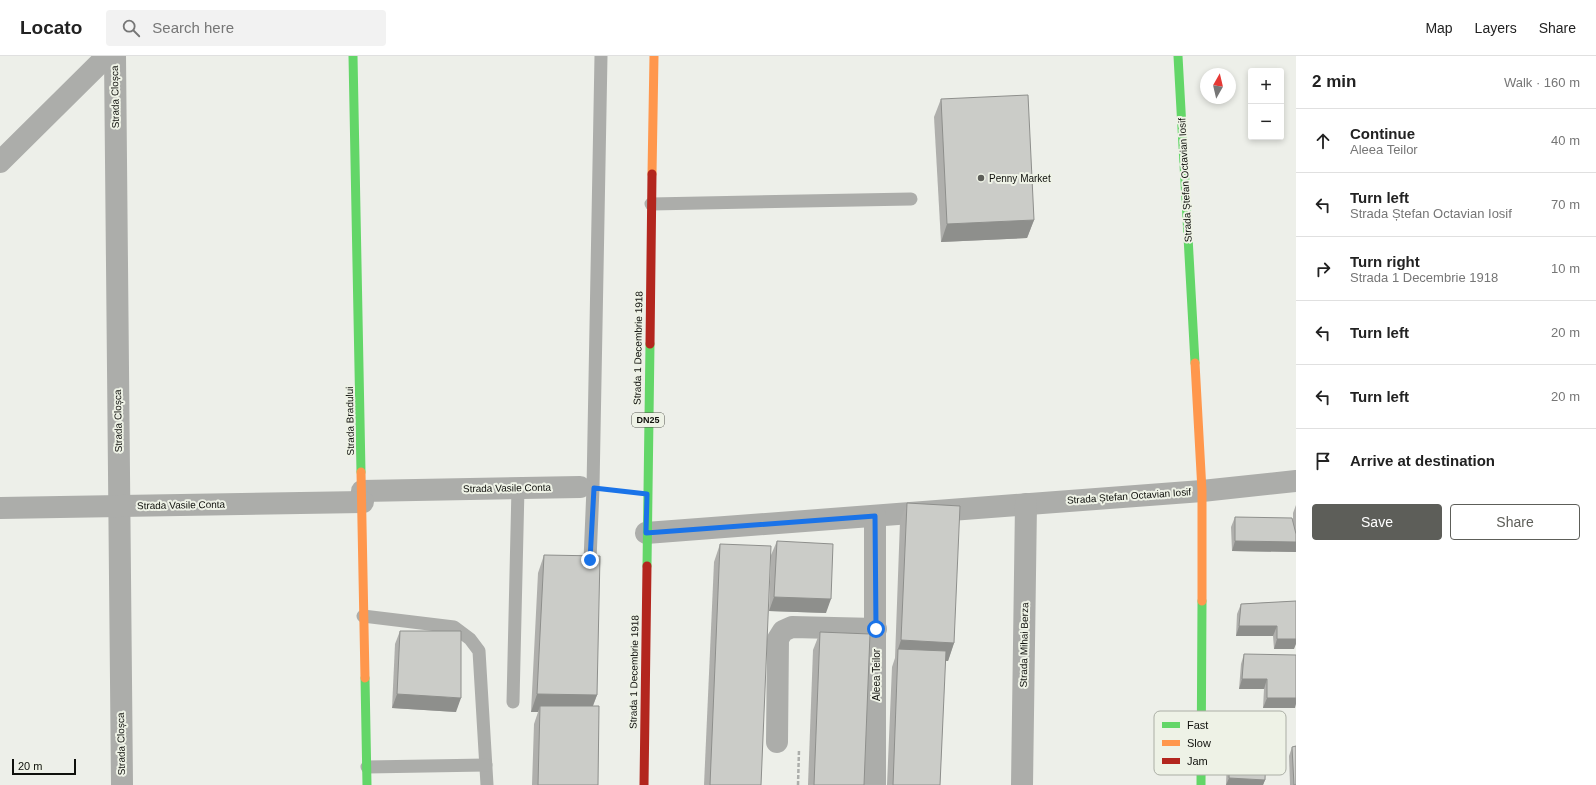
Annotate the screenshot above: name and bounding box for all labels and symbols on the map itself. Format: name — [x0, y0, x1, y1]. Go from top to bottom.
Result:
street label: Strada Cloșca — [109, 65, 121, 128]
north arrow — [1200, 68, 1236, 104]
street label: Strada Ștefan Octavian Iosif — [1176, 117, 1194, 242]
marker: Penny Market — [976, 173, 986, 183]
place label: Penny Market — [989, 173, 1051, 184]
street label: Strada 1 Decembrie 1918 — [632, 291, 645, 405]
street label: Strada Bradului — [344, 386, 356, 456]
street label: Strada Cloșca — [112, 389, 124, 452]
road number: DN25 — [632, 413, 664, 427]
street label: Strada Vasile Conta — [463, 482, 552, 494]
street label: Strada Ștefan Octavian Iosif — [1067, 486, 1192, 506]
street label: Strada Vasile Conta — [137, 499, 226, 511]
route end — [581, 551, 599, 569]
street label: Strada Mihai Berza — [1018, 602, 1030, 688]
street label: Strada 1 Decembrie 1918 — [628, 615, 641, 729]
route start — [867, 620, 885, 638]
street label: Aleea Teilor — [871, 648, 882, 701]
legend — [1154, 711, 1286, 775]
street label: Strada Cloșca — [115, 712, 127, 775]
text: Fast — [1187, 719, 1208, 731]
text: Slow — [1187, 737, 1211, 749]
text: Jam — [1187, 755, 1208, 767]
scale bar — [12, 757, 76, 776]

